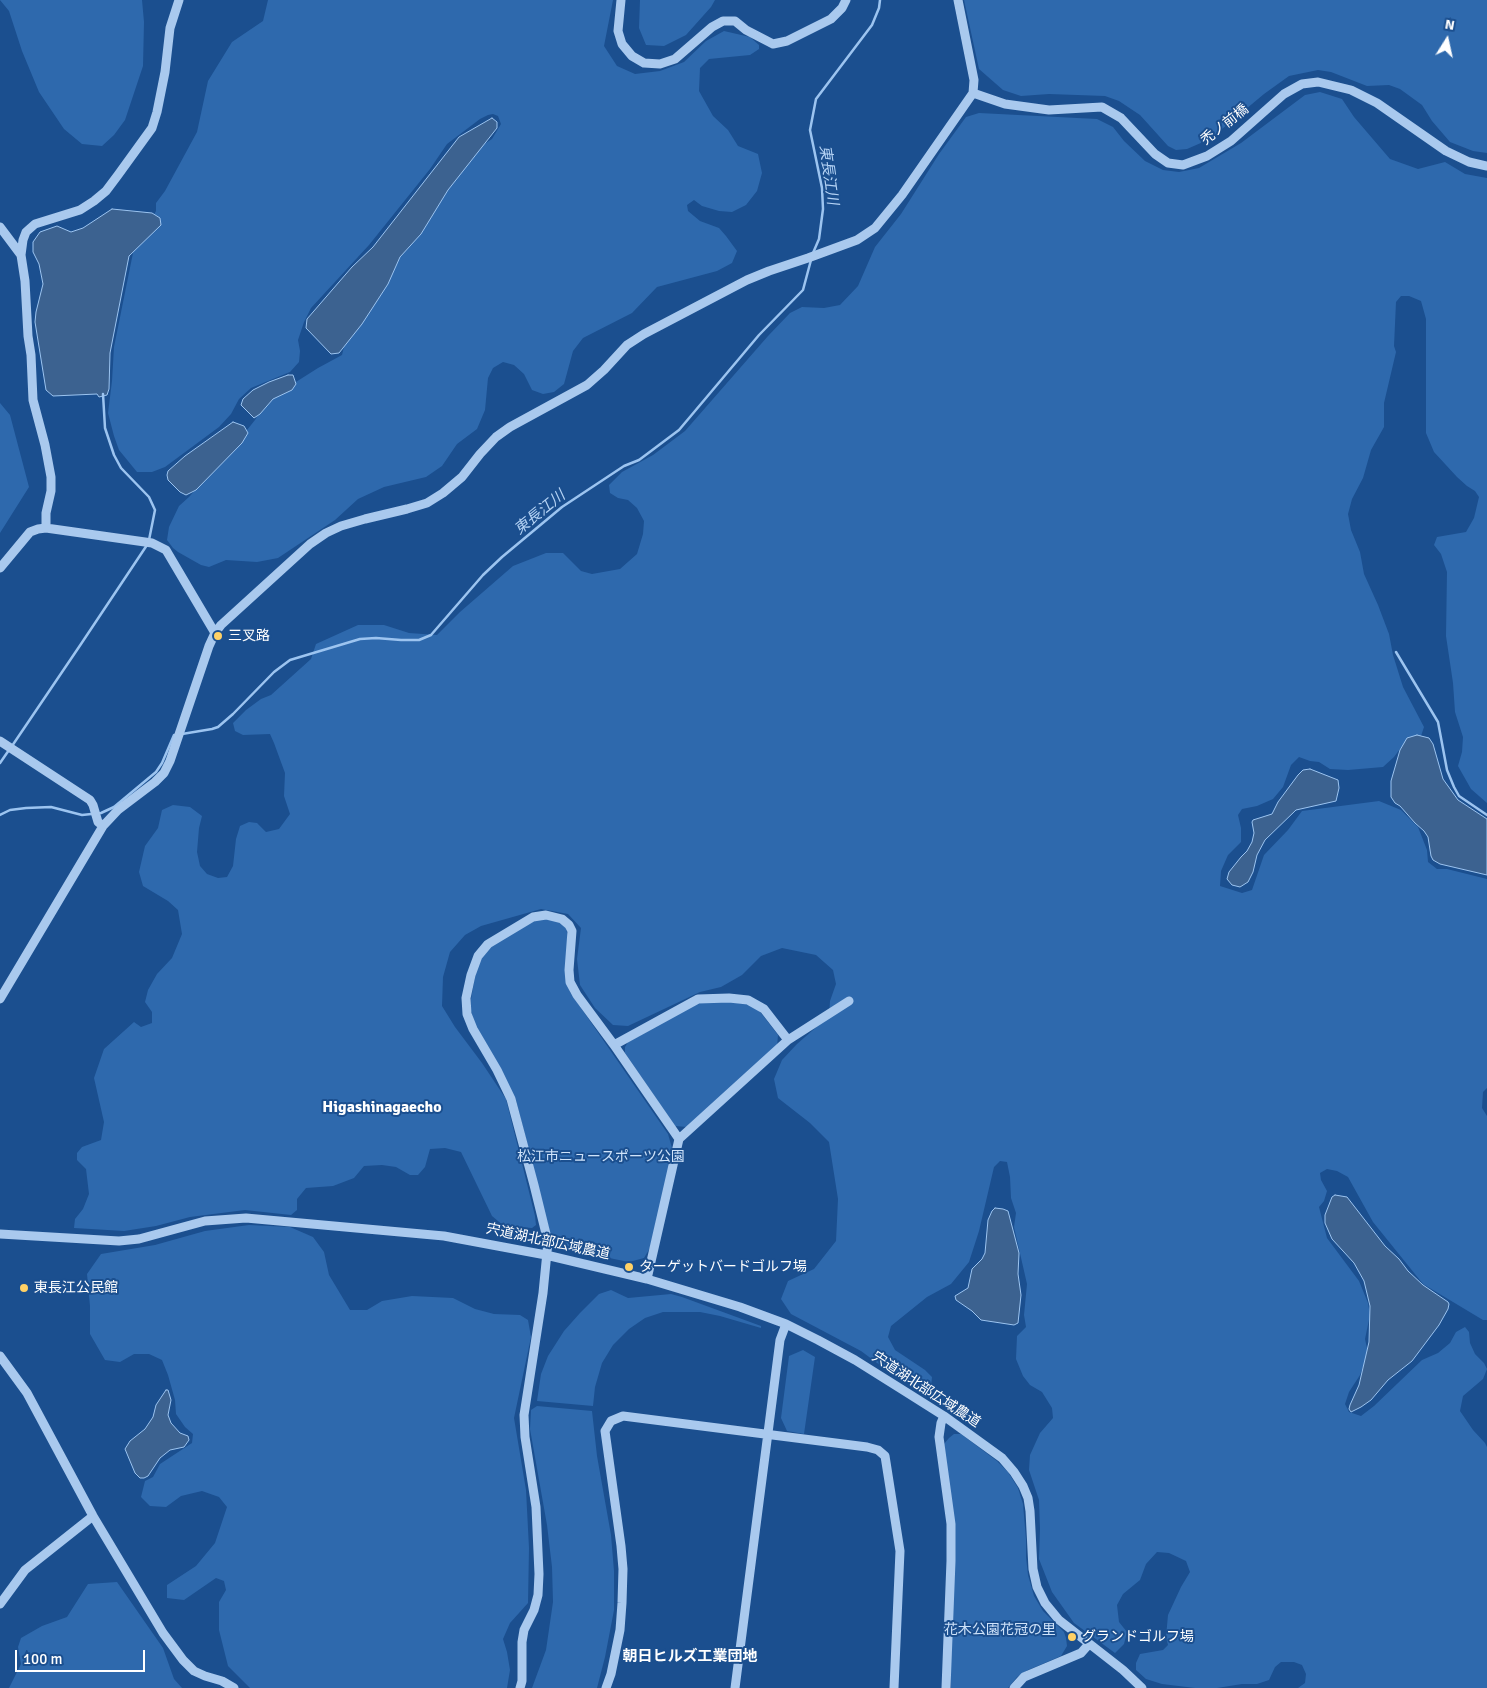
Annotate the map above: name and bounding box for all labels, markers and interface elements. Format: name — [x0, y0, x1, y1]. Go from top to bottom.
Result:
north arrow — [1422, 15, 1472, 65]
text: N — [1443, 16, 1456, 34]
street label: 禿ノ前橋 — [1198, 101, 1252, 149]
water label: 東長江川 — [815, 144, 841, 206]
water label: 東長江川 — [511, 487, 569, 539]
place label: 三叉路 — [228, 628, 270, 644]
marker: 三叉路 — [212, 630, 224, 642]
district label: Higashinagaecho — [322, 1098, 442, 1118]
park label: 松江市ニュースポーツ公園 — [517, 1149, 685, 1165]
street label: 宍道湖北部広域農道 — [485, 1221, 611, 1263]
place label: ターゲットバードゴルフ場 — [639, 1259, 807, 1275]
marker: ターゲットバードゴルフ場 — [623, 1261, 635, 1273]
place label: 東長江公民館 — [34, 1280, 118, 1296]
marker: 東長江公民館 — [18, 1282, 30, 1294]
street label: 宍道湖北部広域農道 — [869, 1349, 983, 1431]
park label: 花木公園花冠の里 — [944, 1622, 1056, 1638]
place label: グランドゴルフ場 — [1082, 1629, 1194, 1645]
marker: グランドゴルフ場 — [1066, 1631, 1078, 1643]
scale bar — [18, 1640, 148, 1672]
district label: 朝日ヒルズ工業団地 — [623, 1648, 757, 1666]
text: 100 m — [23, 1650, 63, 1668]

